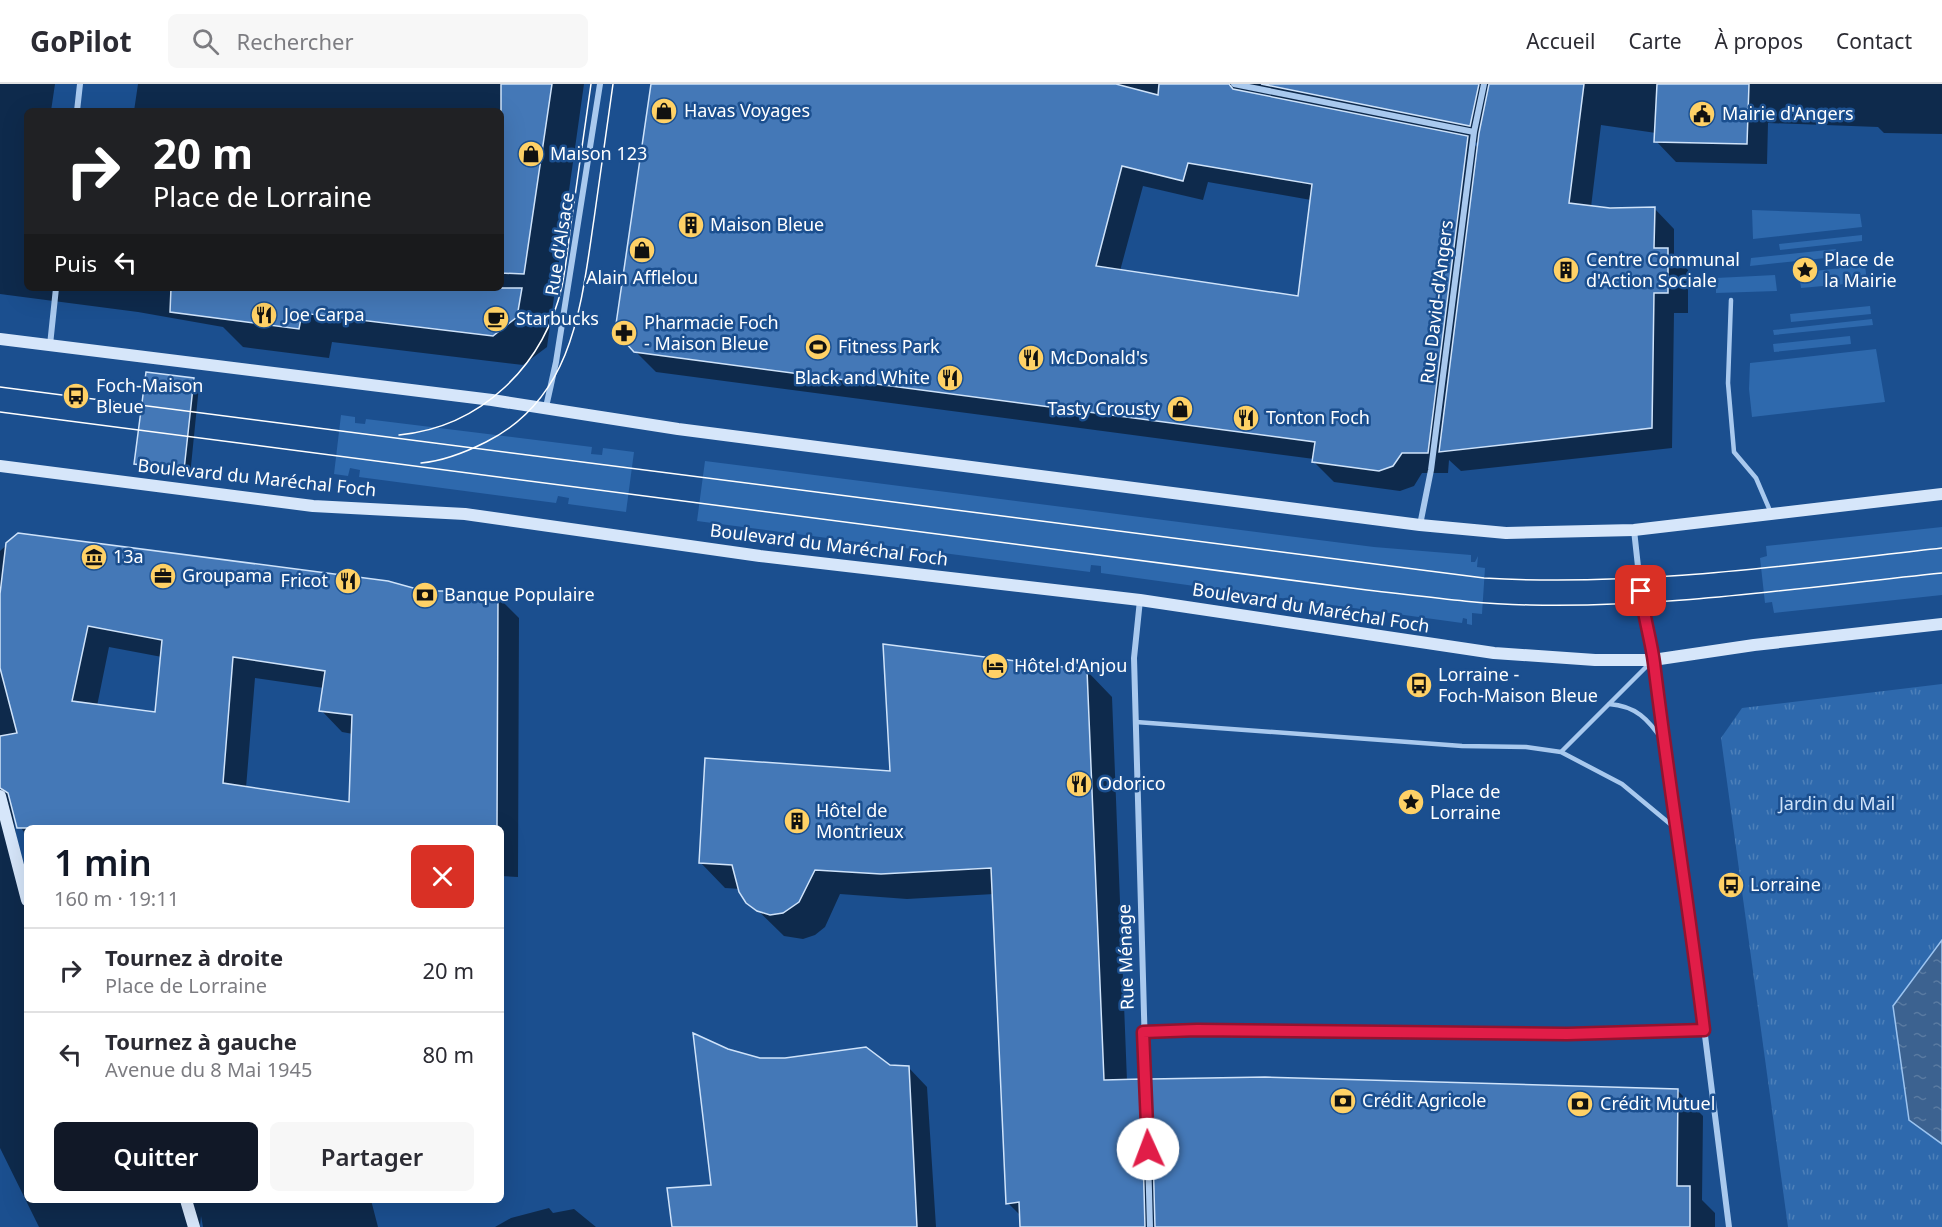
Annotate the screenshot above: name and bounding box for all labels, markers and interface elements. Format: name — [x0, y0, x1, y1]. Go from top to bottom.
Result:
search box — [168, 14, 588, 68]
text: GoPilot — [30, 22, 132, 60]
icon: search — [189, 25, 222, 58]
text: Rechercher — [237, 26, 353, 56]
text: Accueil — [1526, 27, 1595, 55]
text: Carte — [1628, 27, 1682, 55]
text: À propos — [1715, 27, 1803, 55]
text: Contact — [1836, 27, 1912, 55]
shop icon: Havas Voyages — [649, 96, 679, 126]
place label: Havas Voyages — [684, 98, 810, 122]
public building icon: Mairie d'Angers — [1687, 99, 1717, 129]
place label: Mairie d'Angers — [1722, 101, 1854, 125]
text: 20 m — [153, 124, 253, 181]
icon: right — [54, 132, 132, 210]
shop icon: Maison 123 — [516, 139, 546, 169]
place label: Maison 123 — [550, 141, 647, 165]
text: Place de Lorraine — [153, 178, 372, 215]
street label: Rue d'Alsace — [539, 190, 579, 297]
building icon: Maison Bleue — [676, 210, 706, 240]
place label: Maison Bleue — [710, 212, 824, 236]
street label: Rue David-d'Angers — [1414, 219, 1458, 385]
shop icon: Alain Afflelou — [627, 235, 657, 265]
icon: left — [109, 246, 142, 279]
place label: Centre Communal d'Action Sociale — [1586, 247, 1740, 292]
place label: Place de la Mairie — [1824, 247, 1897, 292]
text: Puis — [54, 248, 97, 278]
building icon: Centre Communal d'Action Sociale — [1551, 255, 1581, 285]
place icon: Place de la Mairie — [1790, 255, 1820, 285]
place label: Alain Afflelou — [586, 265, 698, 289]
restaurant icon: Joe Carpa — [249, 300, 279, 330]
place label: Joe Carpa — [282, 302, 365, 326]
cafe icon: Starbucks — [481, 304, 511, 334]
place label: Starbucks — [516, 306, 599, 330]
place label: Pharmacie Foch - Maison Bleue — [644, 310, 779, 355]
pharmacy icon: Pharmacie Foch - Maison Bleue — [609, 318, 639, 348]
sports icon: Fitness Park — [803, 332, 833, 362]
place label: Fitness Park — [838, 334, 940, 358]
restaurant icon: McDonald's — [1016, 343, 1046, 373]
place label: McDonald's — [1050, 345, 1148, 369]
restaurant icon: Black and White — [935, 363, 965, 393]
place label: Black and White — [794, 365, 930, 389]
place label: Foch-Maison Bleue — [96, 373, 204, 418]
bus stop icon: Foch-Maison Bleue — [61, 381, 91, 411]
shop icon: Tasty Crousty — [1165, 394, 1195, 424]
place label: Tasty Crousty — [1048, 396, 1161, 420]
restaurant icon: Tonton Foch — [1231, 403, 1261, 433]
place label: Tonton Foch — [1266, 405, 1370, 429]
street label: Boulevard du Maréchal Foch — [137, 453, 378, 501]
street label: Boulevard du Maréchal Foch — [709, 517, 950, 571]
museum icon: 13a — [79, 542, 109, 572]
place label: 13a — [113, 544, 144, 568]
office icon: Groupama — [148, 561, 178, 591]
place label: Groupama — [182, 563, 272, 587]
pin — [1615, 565, 1666, 616]
restaurant icon: Fricot — [333, 566, 363, 596]
place label: Fricot — [281, 568, 328, 592]
icon: arrive — [1624, 574, 1657, 607]
street label: Boulevard du Maréchal Foch — [1191, 576, 1432, 638]
bank icon: Banque Populaire — [410, 580, 440, 610]
place label: Banque Populaire — [444, 582, 595, 606]
hotel icon: Hôtel d'Anjou — [980, 651, 1010, 681]
place label: Hôtel d'Anjou — [1014, 653, 1127, 677]
place label: Lorraine - Foch-Maison Bleue — [1438, 662, 1598, 707]
bus stop icon: Lorraine - Foch-Maison Bleue — [1404, 670, 1434, 700]
restaurant icon: Odorico — [1064, 769, 1094, 799]
place label: Odorico — [1098, 771, 1166, 795]
place label: Place de Lorraine — [1430, 779, 1501, 824]
place icon: Place de Lorraine — [1396, 787, 1426, 817]
park label: Jardin du Mail — [1777, 791, 1895, 815]
place label: Hôtel de Montrieux — [816, 798, 904, 843]
building icon: Hôtel de Montrieux — [782, 806, 812, 836]
text: 1 min — [54, 838, 152, 887]
button: close — [411, 845, 474, 908]
bus stop icon: Lorraine — [1716, 870, 1746, 900]
place label: Lorraine — [1750, 872, 1821, 896]
text: 160 m · 19:11 — [54, 885, 179, 912]
street label: Rue Ménage — [1111, 904, 1139, 1010]
text: Tournez à droite — [105, 942, 283, 972]
icon: right — [54, 954, 87, 987]
text: 20 m — [423, 955, 474, 985]
text: Place de Lorraine — [105, 972, 267, 999]
text: Tournez à gauche — [105, 1026, 297, 1056]
icon: left — [54, 1038, 87, 1071]
text: 80 m — [423, 1039, 474, 1069]
text: Avenue du 8 Mai 1945 — [105, 1056, 312, 1083]
bank icon: Crédit Agricole — [1328, 1086, 1358, 1116]
place label: Crédit Agricole — [1362, 1088, 1486, 1112]
bank icon: Crédit Mutuel — [1565, 1089, 1595, 1119]
place label: Crédit Mutuel — [1600, 1091, 1715, 1115]
position arrow — [1116, 1117, 1180, 1181]
button: Quitter — [54, 1122, 258, 1191]
button: Partager — [270, 1122, 474, 1191]

